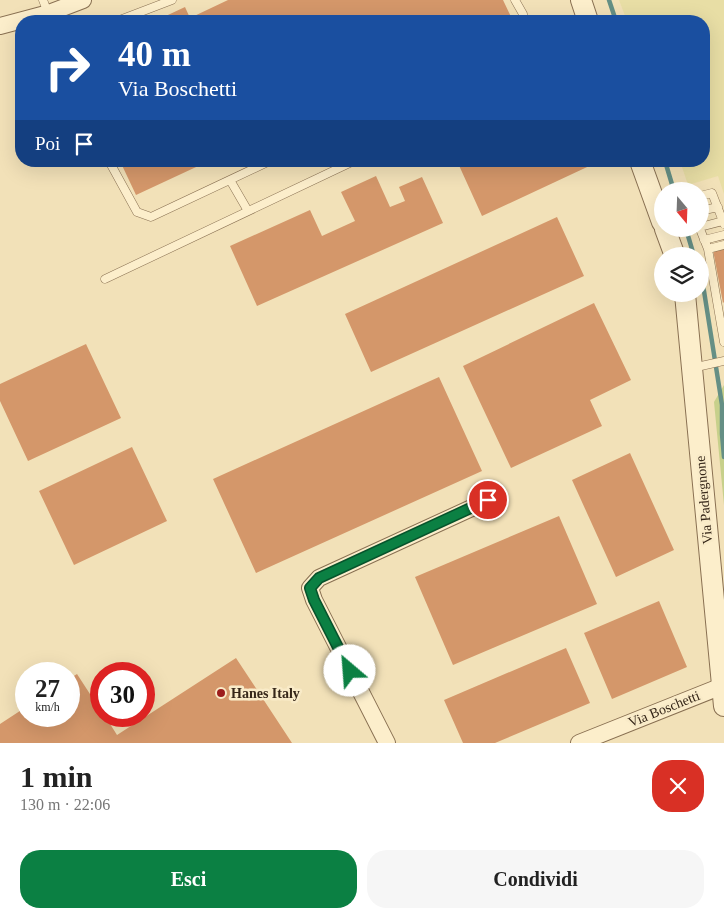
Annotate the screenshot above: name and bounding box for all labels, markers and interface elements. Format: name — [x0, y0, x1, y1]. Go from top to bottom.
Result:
icon: right — [35, 35, 100, 100]
text: 40 m — [118, 35, 191, 74]
text: Via Boschetti — [118, 76, 237, 101]
icon: arrive — [70, 130, 98, 158]
text: Poi — [35, 133, 60, 154]
north arrow — [654, 182, 709, 238]
map controls — [654, 182, 709, 302]
button: layers — [654, 247, 709, 302]
street label: Via Padergnone — [693, 455, 715, 545]
pin — [467, 479, 509, 521]
icon: arrive — [474, 486, 502, 514]
position arrow — [323, 644, 375, 696]
speed limit sign: 30 — [90, 662, 155, 727]
text: 27 — [35, 675, 60, 702]
place label: Hanes Italy — [231, 686, 300, 701]
marker: Hanes Italy — [215, 687, 227, 699]
street label: Via Boschetti — [626, 688, 702, 730]
text: km/h — [35, 700, 60, 714]
text: 1 min — [20, 760, 93, 793]
button: close — [652, 760, 704, 812]
text: 130 m · 22:06 — [20, 796, 110, 813]
button: Esci — [20, 850, 357, 908]
button: Condividi — [367, 850, 704, 908]

